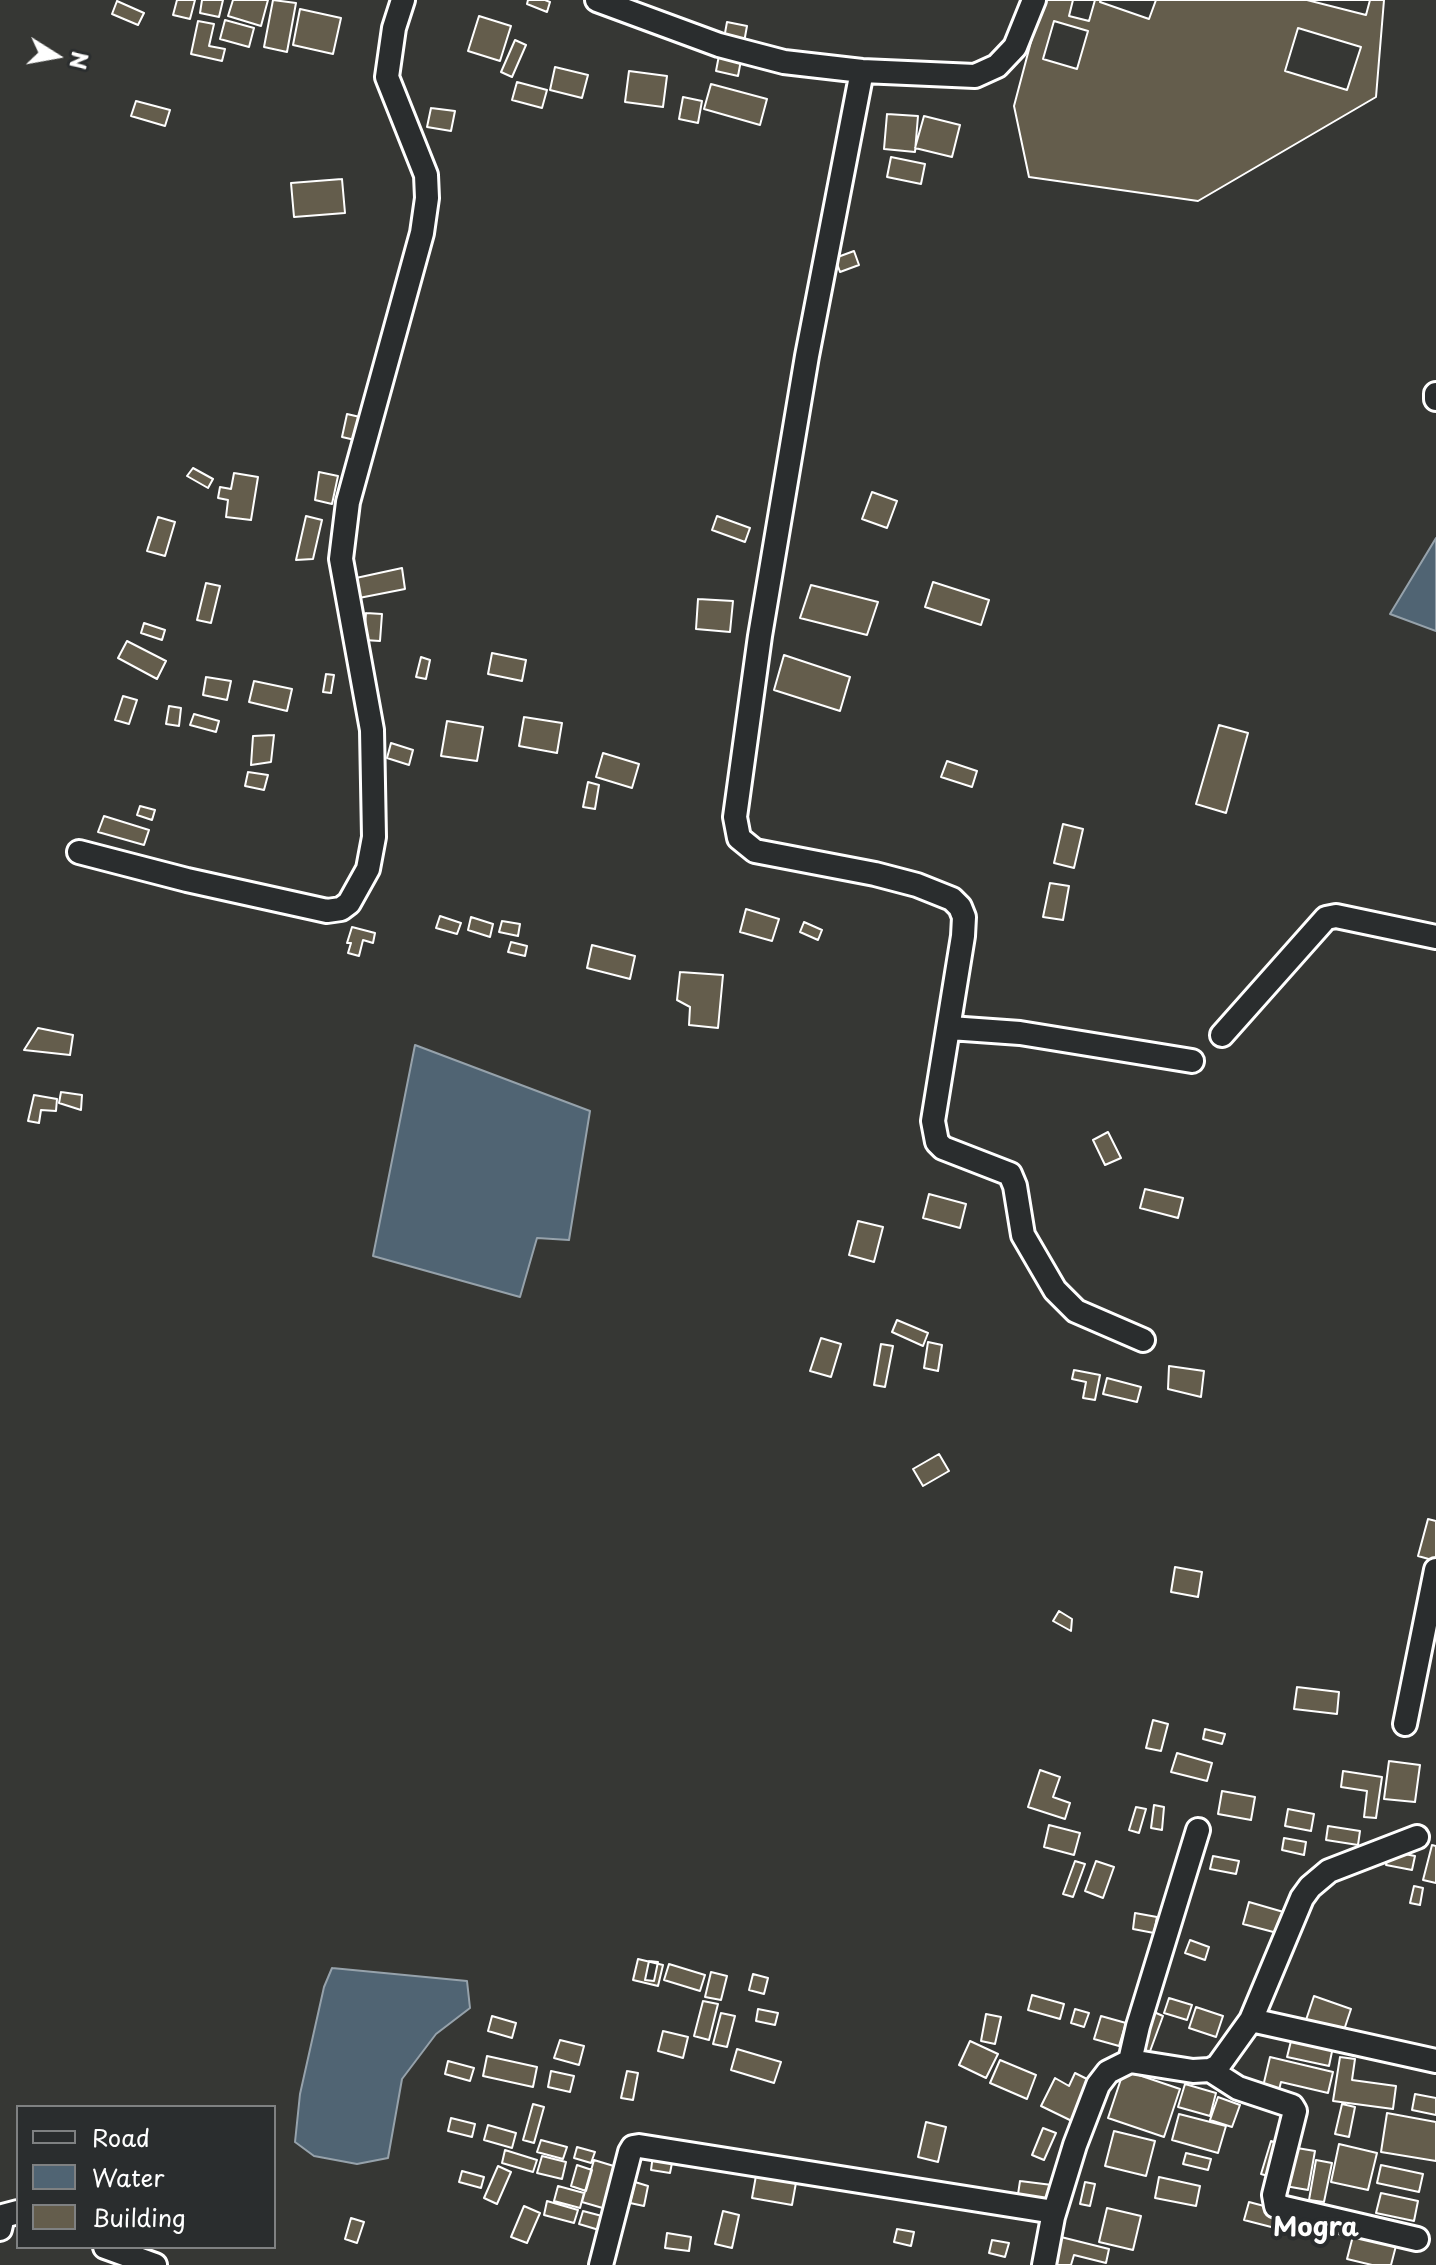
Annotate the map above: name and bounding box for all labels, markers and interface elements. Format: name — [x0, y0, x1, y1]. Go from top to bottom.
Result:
north arrow — [16, 16, 96, 96]
text: N — [62, 49, 98, 72]
legend — [16, 2105, 276, 2249]
text: Road — [92, 2119, 150, 2155]
text: Water — [92, 2159, 164, 2195]
text: Building — [92, 2199, 186, 2235]
district label: Mogra — [1273, 2213, 1359, 2245]

